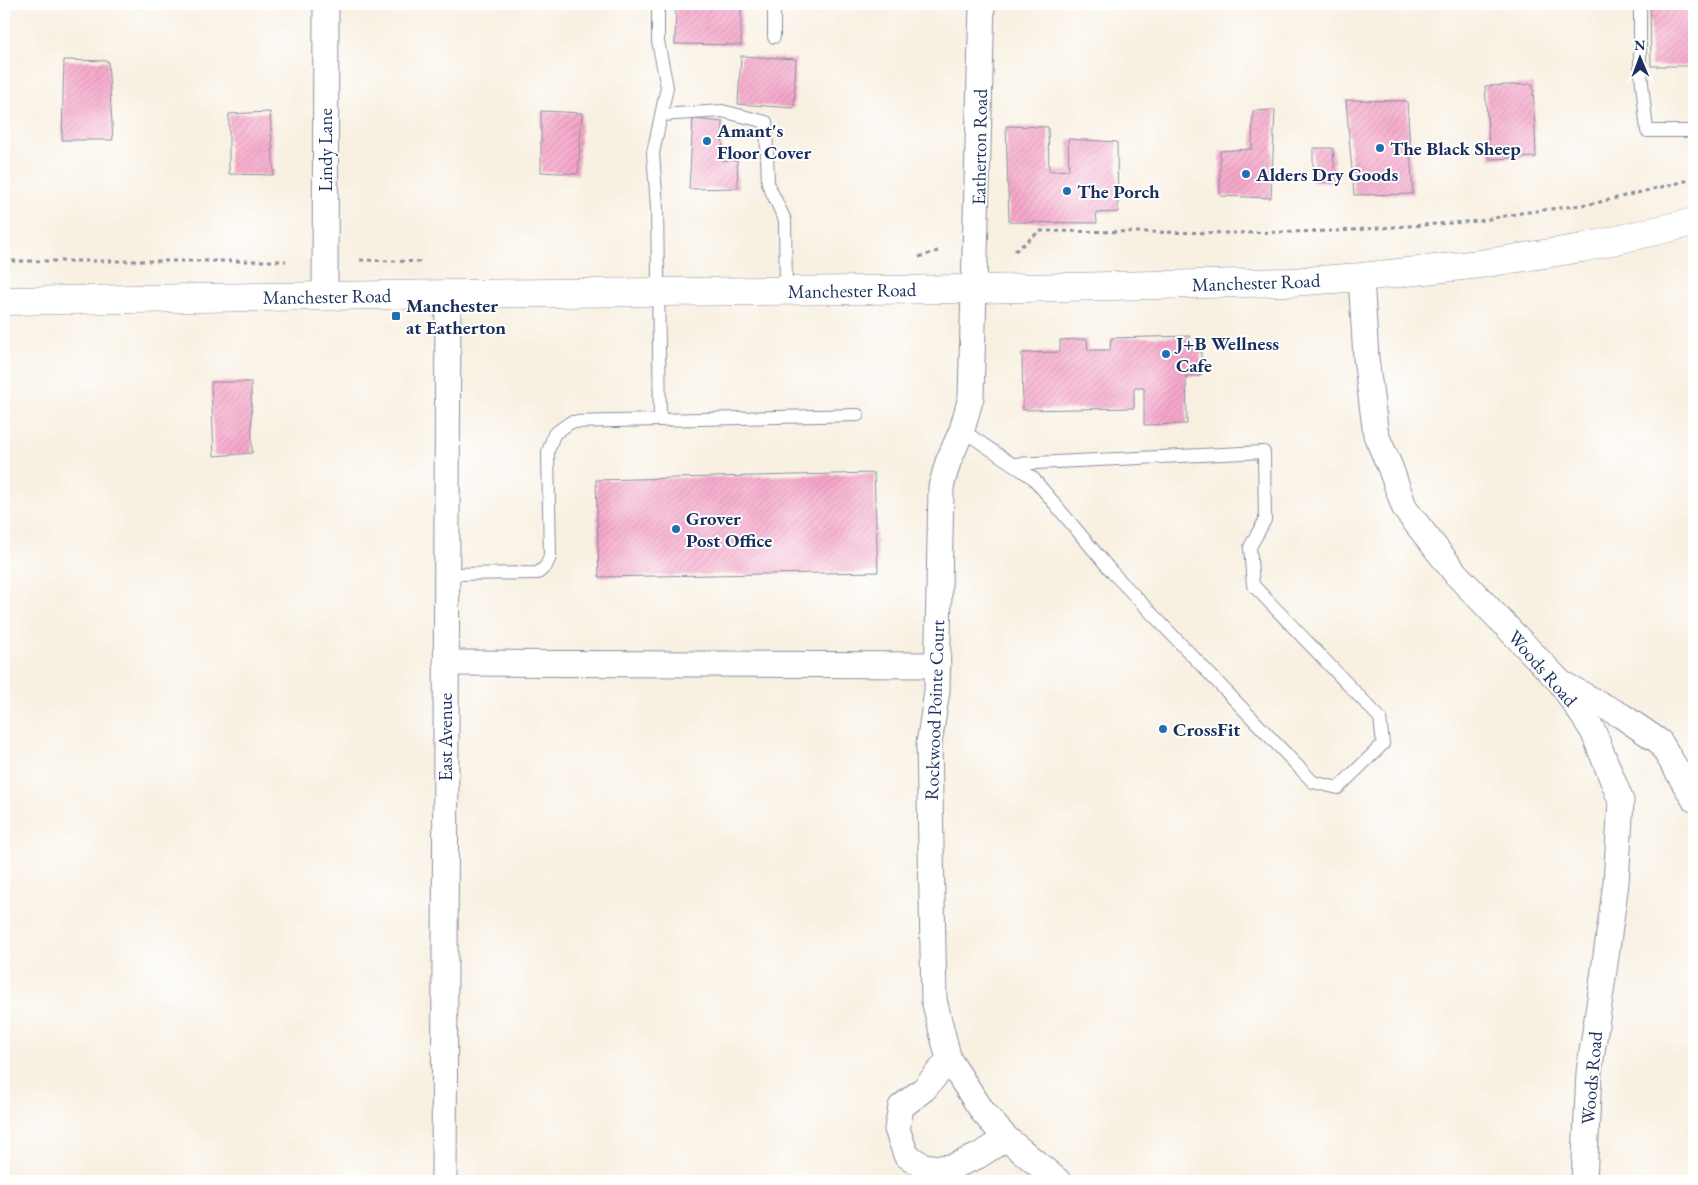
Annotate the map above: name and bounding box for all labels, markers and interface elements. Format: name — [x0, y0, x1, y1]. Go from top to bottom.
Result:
north arrow — [1616, 32, 1666, 82]
text: N — [1634, 36, 1646, 54]
street label: Eatherton Road — [966, 88, 993, 205]
street label: Lindy Lane — [313, 108, 338, 192]
place label: Amant's Floor Cover — [716, 118, 811, 165]
marker: Amant's Floor Cover — [701, 135, 713, 147]
place label: The Black Sheep — [1390, 136, 1521, 161]
marker: The Black Sheep — [1374, 142, 1386, 154]
place label: Alders Dry Goods — [1255, 162, 1398, 187]
marker: Alders Dry Goods — [1240, 168, 1252, 180]
place label: The Porch — [1077, 179, 1160, 204]
marker: The Porch — [1061, 185, 1073, 197]
street label: Manchester Road — [1191, 268, 1321, 297]
street label: Manchester Road — [787, 277, 917, 304]
street label: Manchester Road — [262, 283, 392, 310]
place label: Manchester at Eatherton — [406, 293, 506, 340]
marker: Manchester at Eatherton — [390, 310, 402, 322]
place label: J+B Wellness Cafe — [1174, 331, 1279, 378]
marker: J+B Wellness Cafe — [1160, 348, 1172, 360]
place label: Grover Post Office — [686, 506, 772, 553]
marker: Grover Post Office — [670, 523, 682, 535]
street label: Rockwood Pointe Court — [919, 619, 950, 801]
street label: Woods Road — [1502, 625, 1583, 712]
street label: East Avenue — [433, 693, 458, 781]
place label: CrossFit — [1173, 717, 1240, 742]
marker: CrossFit — [1157, 723, 1169, 735]
street label: Woods Road — [1575, 1030, 1608, 1126]

